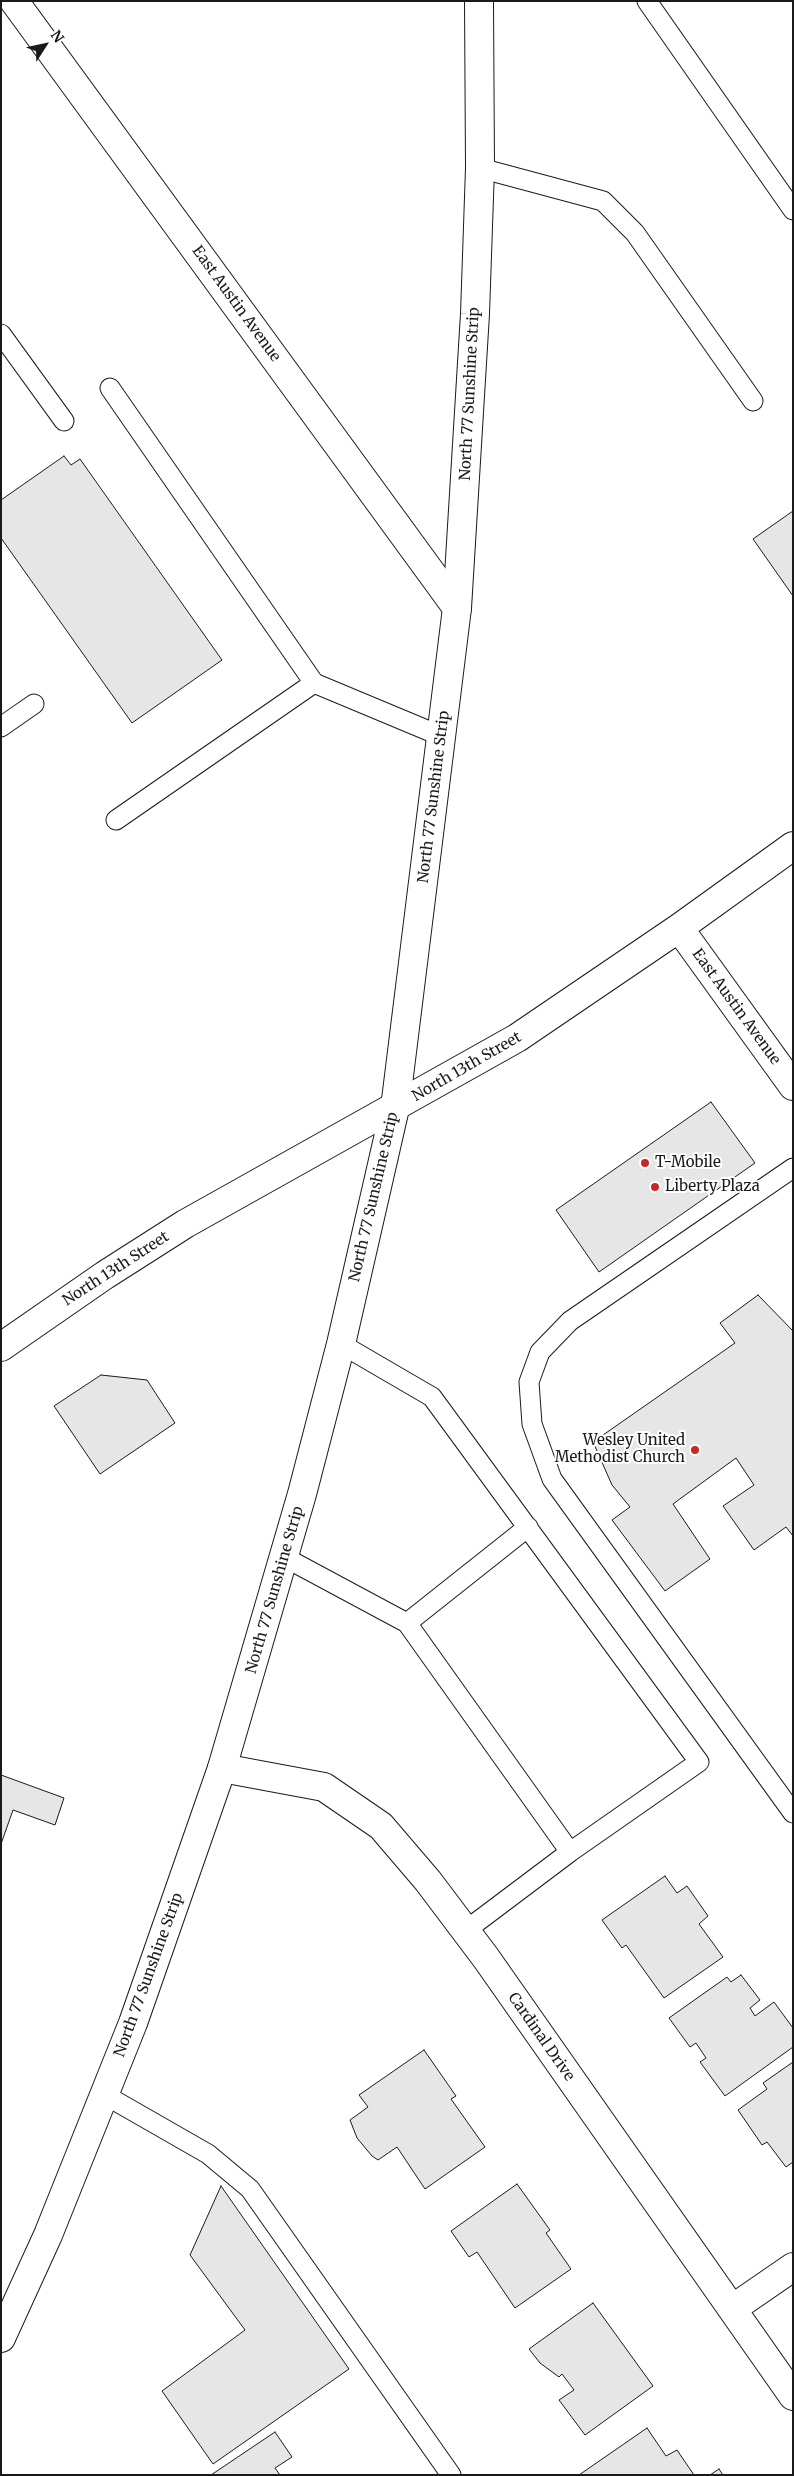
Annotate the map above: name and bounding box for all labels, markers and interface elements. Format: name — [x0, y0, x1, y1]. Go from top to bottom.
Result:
north arrow — [20, 20, 70, 70]
text: N — [47, 27, 68, 46]
street label: East Austin Avenue — [188, 243, 284, 365]
street label: North 77 Sunshine Strip — [456, 307, 484, 481]
street label: North 77 Sunshine Strip — [415, 710, 453, 884]
street label: East Austin Avenue — [688, 946, 784, 1068]
street label: North 13th Street — [409, 1028, 525, 1106]
street label: North 77 Sunshine Strip — [346, 1111, 402, 1283]
place label: T-Mobile — [655, 1154, 721, 1172]
marker: T-Mobile — [639, 1157, 651, 1169]
place label: Liberty Plaza — [665, 1178, 760, 1196]
marker: Liberty Plaza — [649, 1181, 661, 1193]
street label: North 13th Street — [59, 1228, 173, 1310]
place label: Wesley United Methodist Church — [555, 1432, 685, 1467]
marker: Wesley United Methodist Church — [689, 1444, 701, 1456]
street label: North 77 Sunshine Strip — [242, 1504, 308, 1676]
street label: North 77 Sunshine Strip — [111, 1890, 187, 2060]
street label: Cardinal Drive — [504, 1989, 578, 2085]

